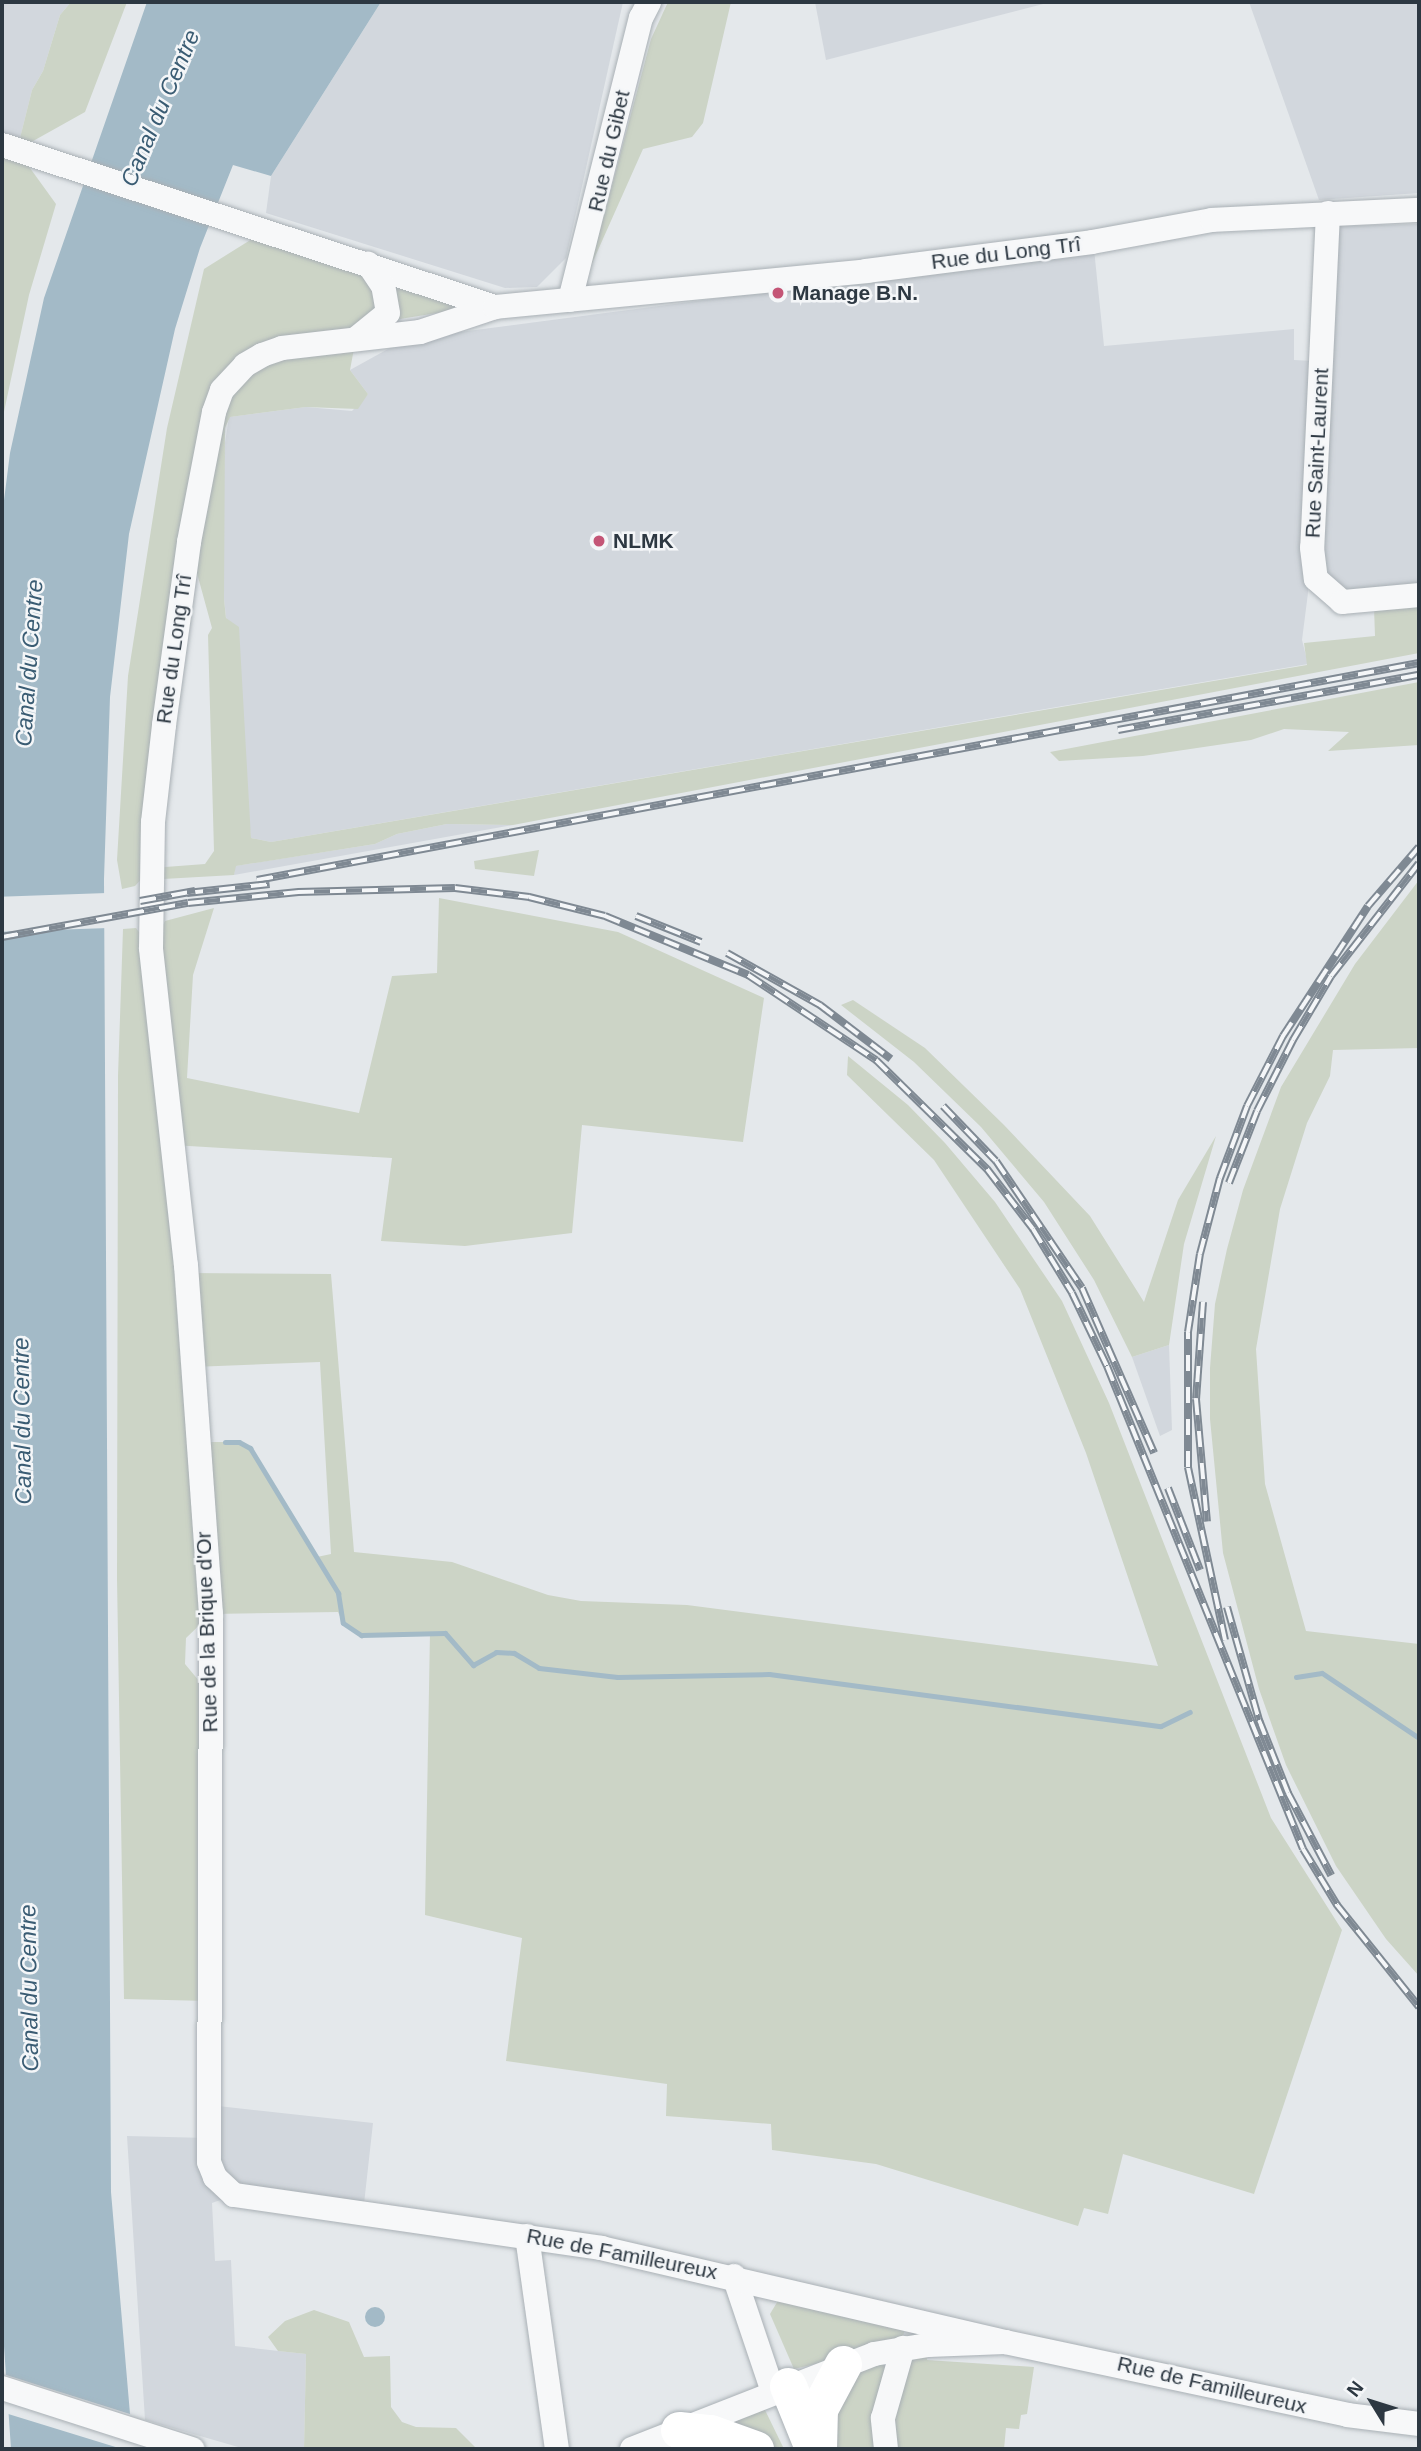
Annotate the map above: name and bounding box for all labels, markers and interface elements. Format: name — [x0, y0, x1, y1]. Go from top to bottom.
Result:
water label: Canal du Centre — [115, 26, 205, 190]
street label: Rue du Gibet — [583, 88, 635, 214]
street label: Rue du Long Trî — [930, 231, 1082, 275]
place label: Manage B.N. — [792, 280, 918, 306]
marker: Manage B.N. — [770, 285, 786, 301]
street label: Rue Saint-Laurent — [1300, 367, 1334, 539]
place label: NLMK — [613, 528, 674, 554]
marker: NLMK — [591, 533, 607, 549]
street label: Rue du Long Trî — [151, 572, 197, 726]
water label: Canal du Centre — [9, 578, 49, 748]
water label: Canal du Centre — [7, 1337, 37, 1505]
street label: Rue de la Brique d'Or — [191, 1531, 223, 1733]
water label: Canal du Centre — [14, 1904, 44, 2072]
street label: Rue de Familleureux — [524, 2223, 720, 2285]
street label: Rue de Familleureux — [1115, 2351, 1309, 2419]
north arrow — [1337, 2367, 1407, 2437]
text: N — [1343, 2377, 1368, 2401]

